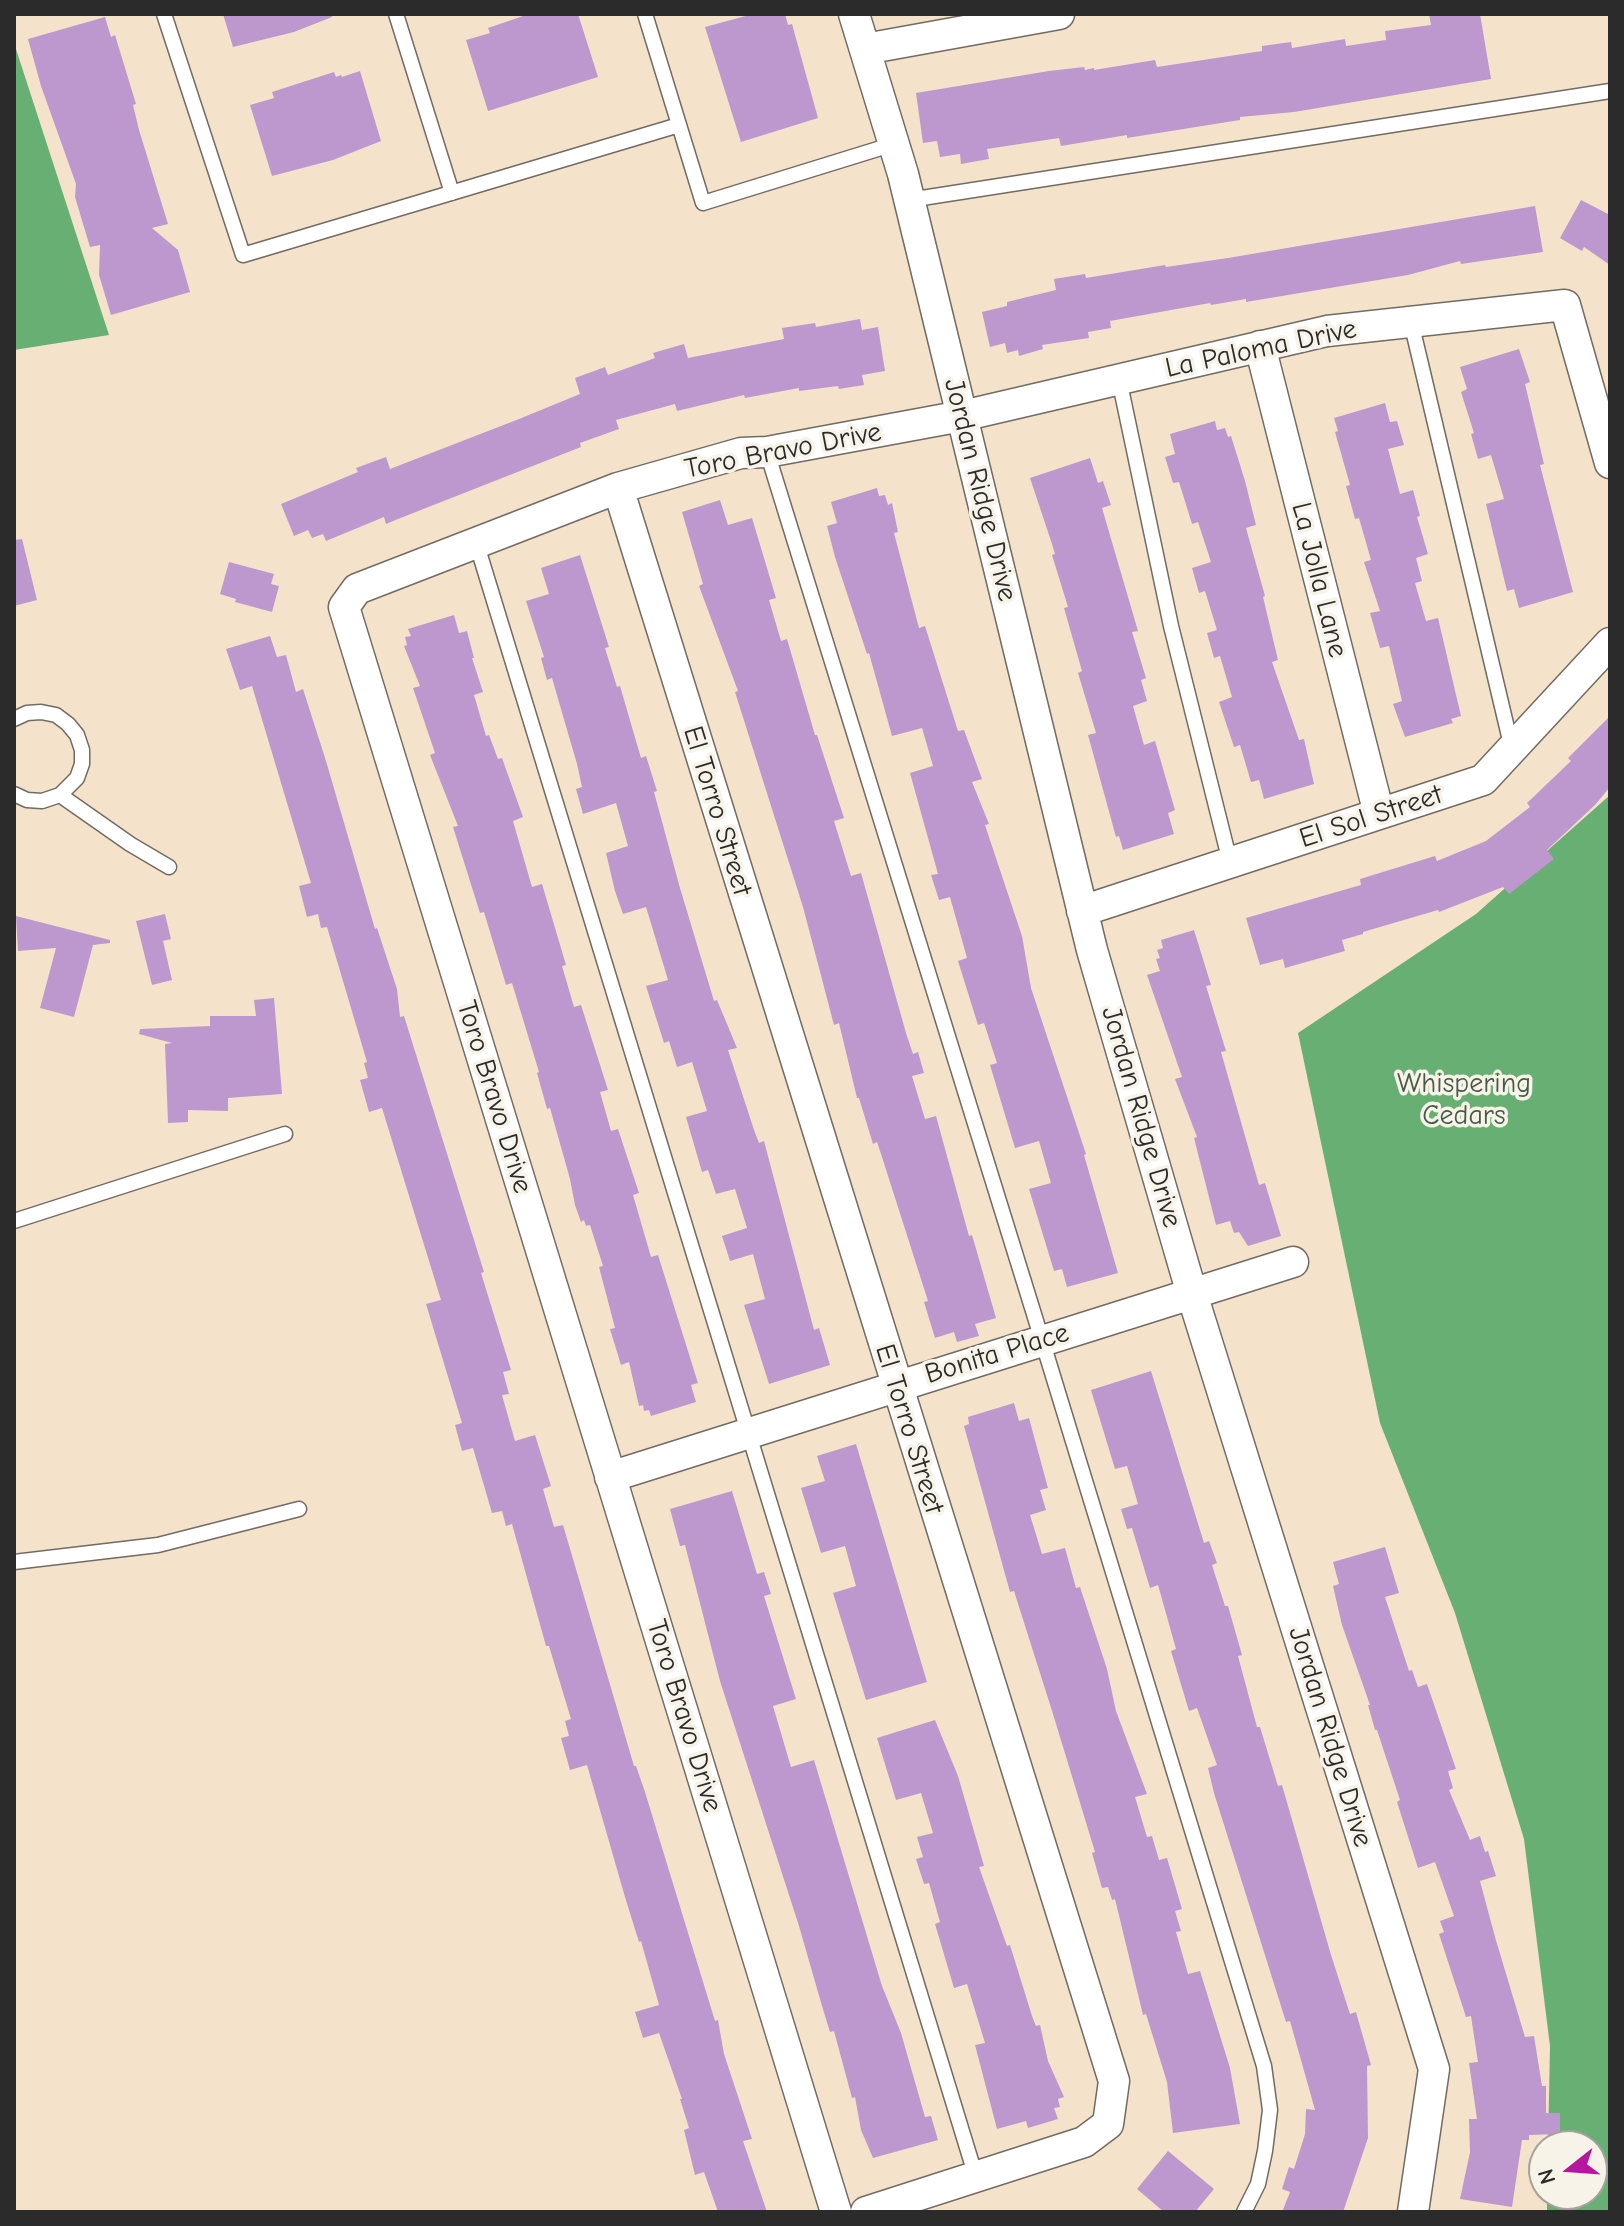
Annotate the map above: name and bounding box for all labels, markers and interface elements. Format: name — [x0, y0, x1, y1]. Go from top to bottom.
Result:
street label: La Paloma Drive — [1162, 312, 1360, 386]
street label: Jordan Ridge Drive — [936, 375, 1024, 605]
street label: Toro Bravo Drive — [682, 415, 884, 487]
street label: La Jolla Lane — [1284, 499, 1354, 661]
street label: El Torro Street — [675, 722, 759, 900]
street label: El Sol Street — [1295, 778, 1447, 856]
street label: Toro Bravo Drive — [449, 997, 539, 1197]
street label: Jordan Ridge Drive — [1093, 1003, 1189, 1231]
park label: Whispering Cedars — [1397, 1067, 1531, 1133]
street label: Bonita Place — [921, 1316, 1073, 1392]
street label: El Torro Street — [867, 1340, 951, 1518]
street label: Toro Bravo Drive — [639, 1616, 729, 1816]
street label: Jordan Ridge Drive — [1281, 1623, 1379, 1851]
north arrow — [1528, 2130, 1608, 2210]
text: N — [1532, 2166, 1561, 2187]

